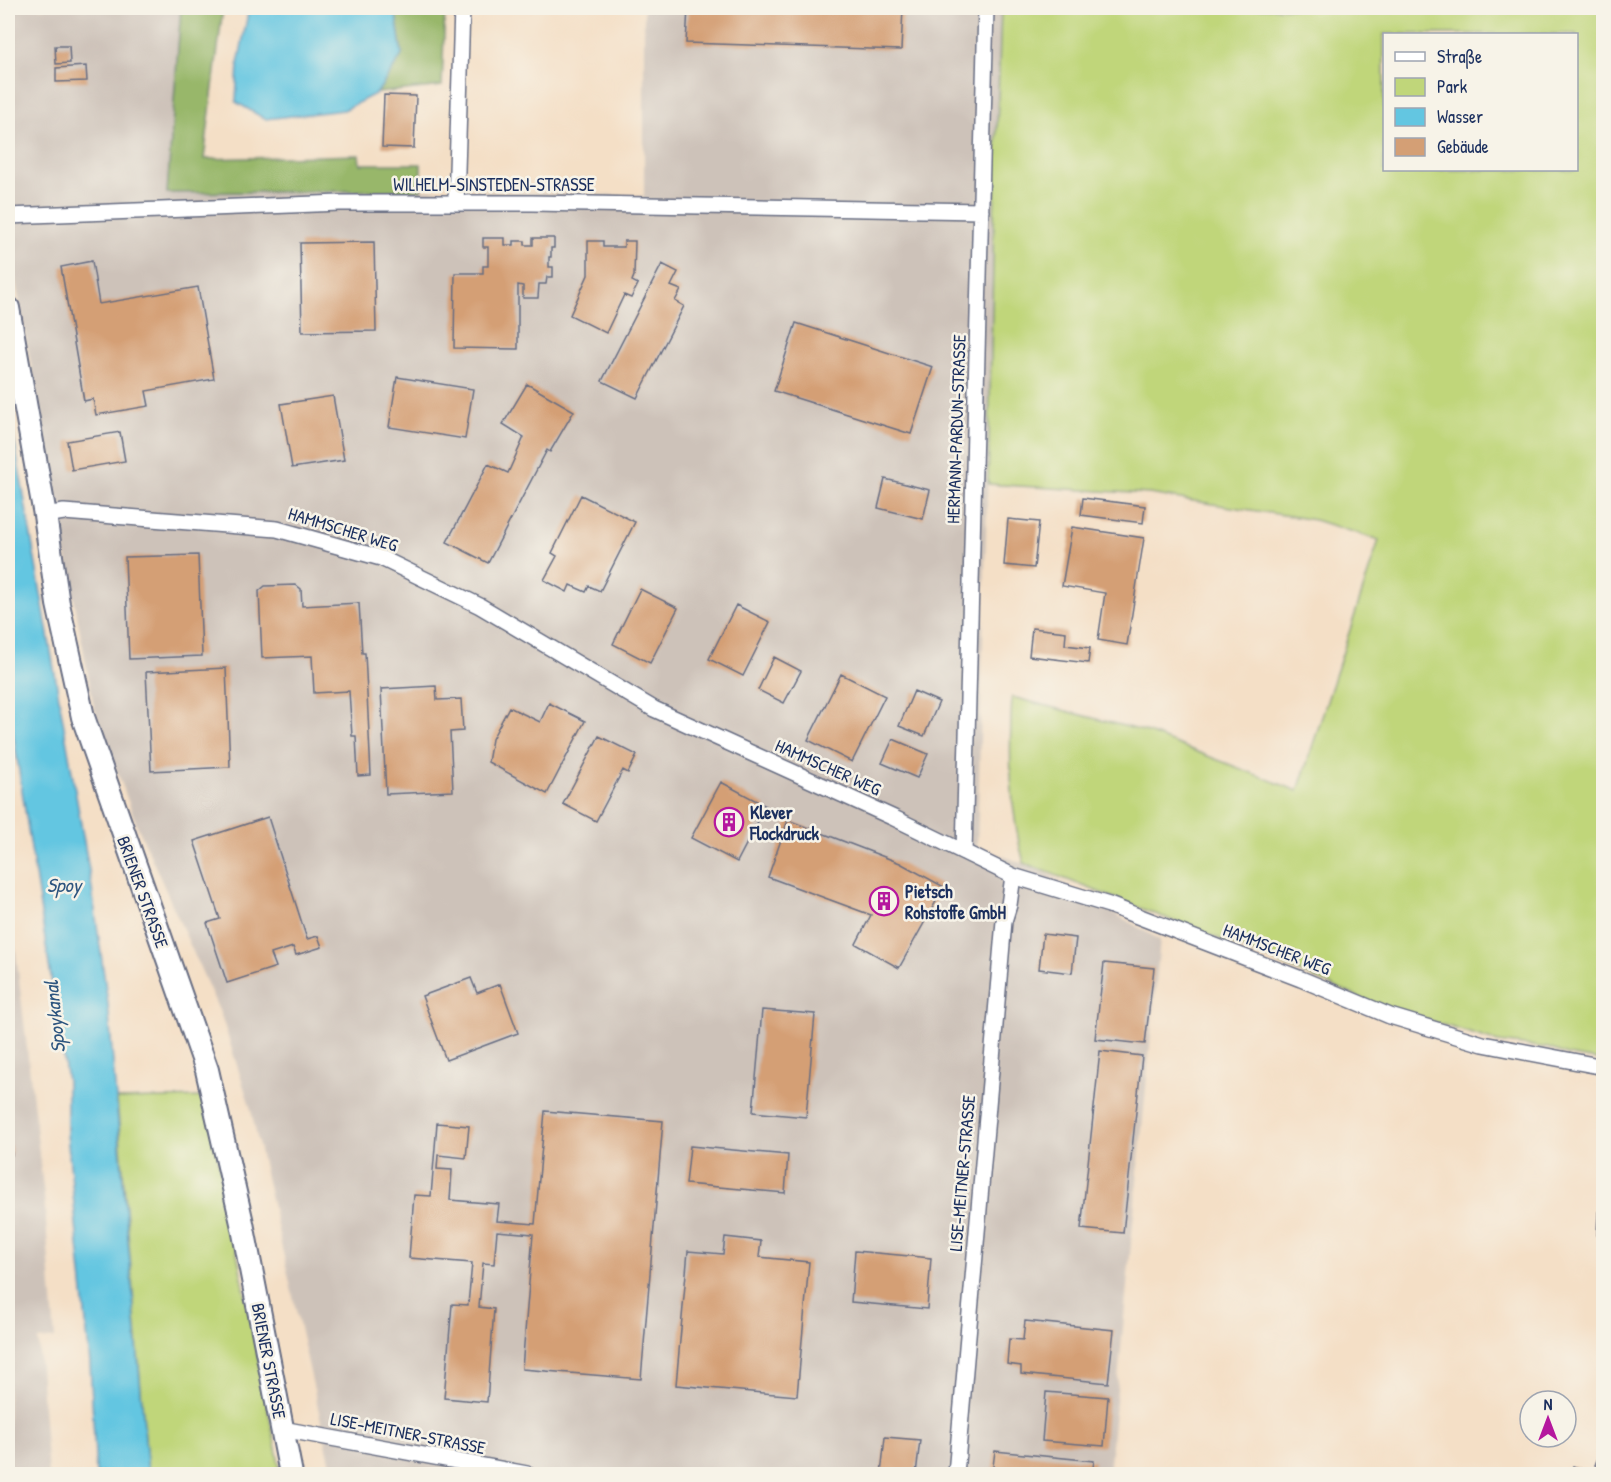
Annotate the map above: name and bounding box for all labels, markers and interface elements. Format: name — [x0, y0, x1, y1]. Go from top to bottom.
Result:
legend — [1383, 33, 1578, 171]
text: Straße — [1437, 44, 1482, 69]
text: Park — [1437, 74, 1468, 99]
text: Wasser — [1437, 104, 1483, 129]
text: Gebäude — [1437, 134, 1489, 159]
street label: WILHELM-SINSTEDEN-STRASSE — [393, 172, 595, 197]
street label: HERMANN-PARDUN-STRASSE — [940, 334, 972, 524]
street label: HAMMSCHER WEG — [285, 501, 401, 558]
street label: HAMMSCHER WEG — [771, 733, 885, 802]
place label: Klever Flockdruck — [749, 800, 819, 846]
building icon: Klever Flockdruck — [713, 806, 745, 838]
street label: BRIENER STRASSE — [111, 833, 175, 951]
water label: Spoy — [47, 871, 84, 899]
place label: Pietsch Rohstoffe GmbH — [905, 879, 1006, 925]
building icon: Pietsch Rohstoffe GmbH — [868, 885, 900, 917]
street label: HAMMSCHER WEG — [1220, 917, 1335, 981]
water label: Spoykanal — [37, 978, 72, 1055]
street label: LISE-MEITNER-STRASSE — [943, 1094, 981, 1252]
street label: BRIENER STRASSE — [246, 1301, 292, 1421]
north arrow — [1518, 1389, 1578, 1449]
text: N — [1544, 1393, 1553, 1415]
street label: LISE-MEITNER-STRASSE — [329, 1406, 487, 1460]

